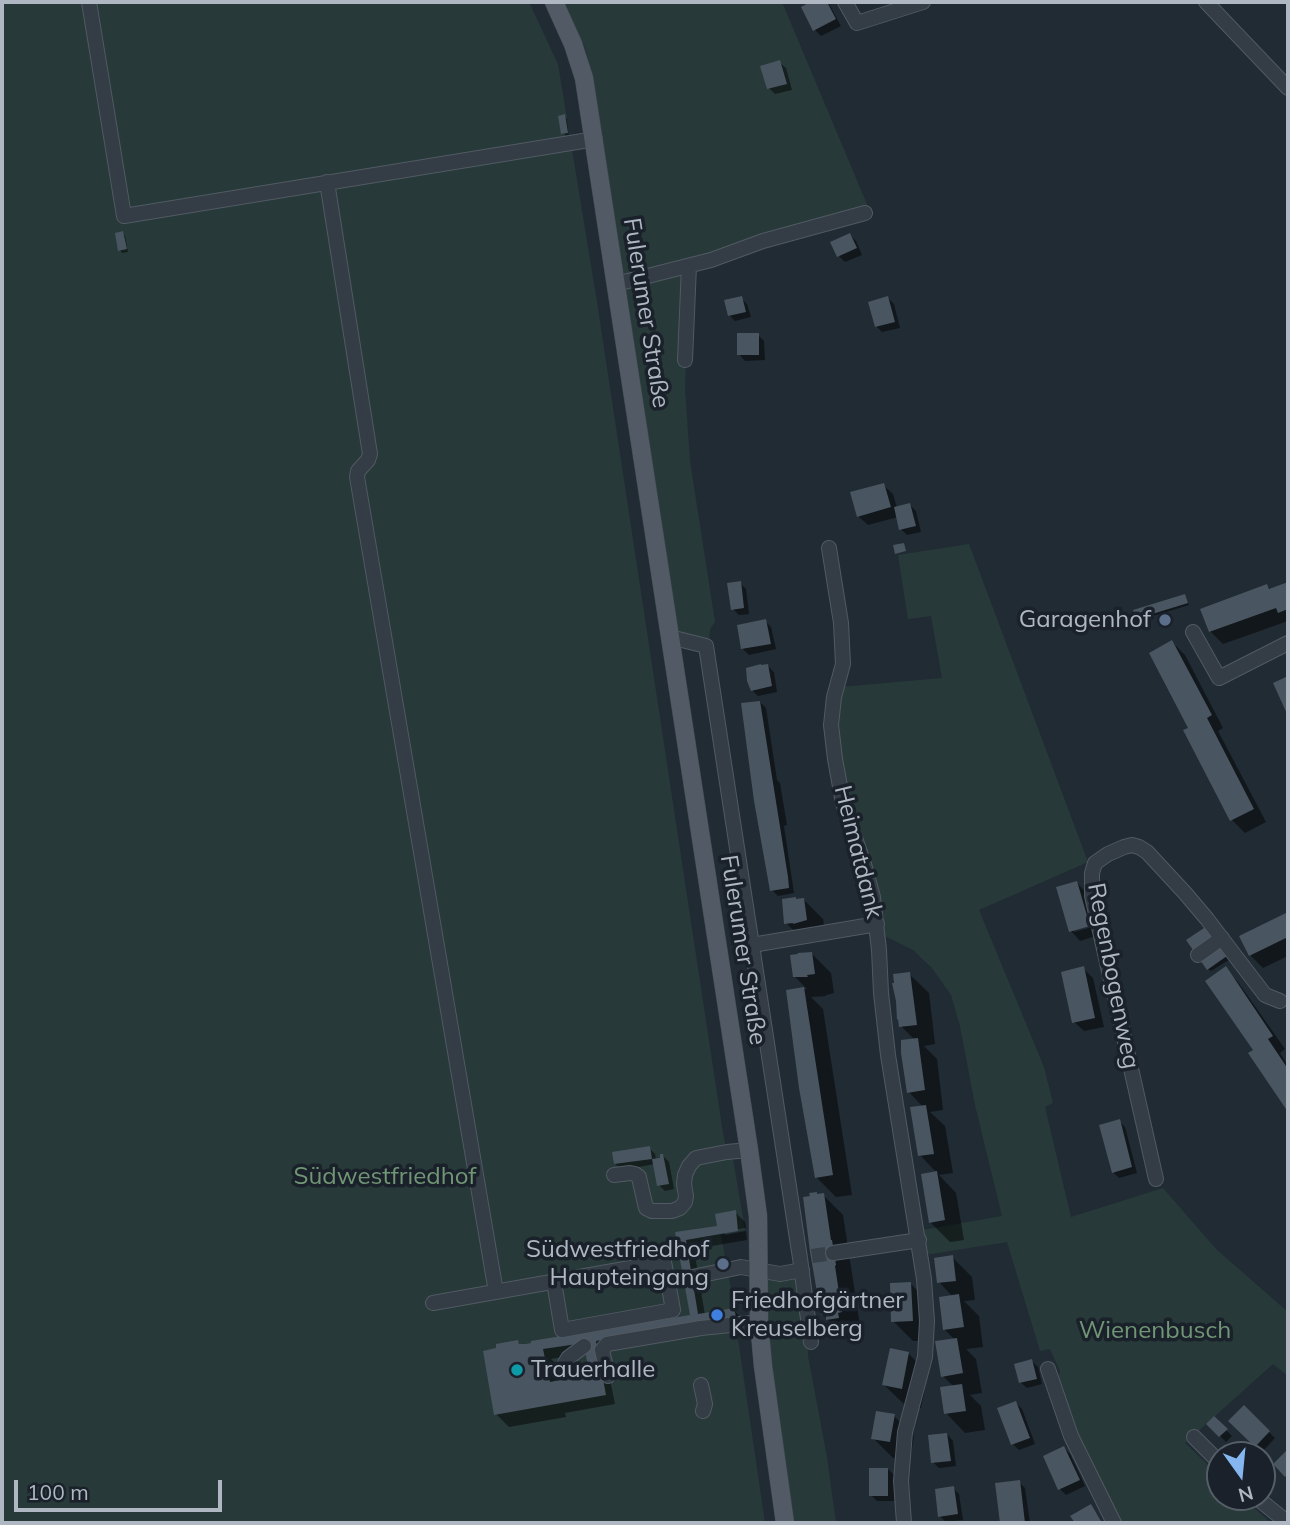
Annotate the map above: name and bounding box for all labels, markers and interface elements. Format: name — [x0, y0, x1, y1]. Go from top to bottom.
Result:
street label: Fulerumer Straße — [617, 216, 675, 410]
place label: Garagenhof — [1019, 606, 1151, 634]
marker: Garagenhof — [1157, 612, 1173, 628]
street label: Heimatdank — [828, 782, 888, 922]
street label: Fulerumer Straße — [714, 853, 772, 1047]
street label: Regenbogenweg — [1081, 881, 1145, 1071]
park label: Südwestfriedhof — [294, 1163, 476, 1191]
place label: Südwestfriedhof Haupteingang — [526, 1236, 709, 1292]
marker: Südwestfriedhof Haupteingang — [715, 1256, 731, 1272]
place label: Friedhofgärtner Kreuselberg — [731, 1287, 904, 1343]
marker: Friedhofgärtner Kreuselberg — [709, 1307, 725, 1323]
park label: Wienenbusch — [1079, 1317, 1231, 1345]
place label: Trauerhalle — [531, 1356, 655, 1384]
marker: Trauerhalle — [509, 1362, 525, 1378]
north arrow — [1206, 1441, 1276, 1511]
scale bar — [18, 1466, 226, 1510]
text: 100 m — [27, 1479, 89, 1505]
text: N — [1236, 1481, 1256, 1508]

